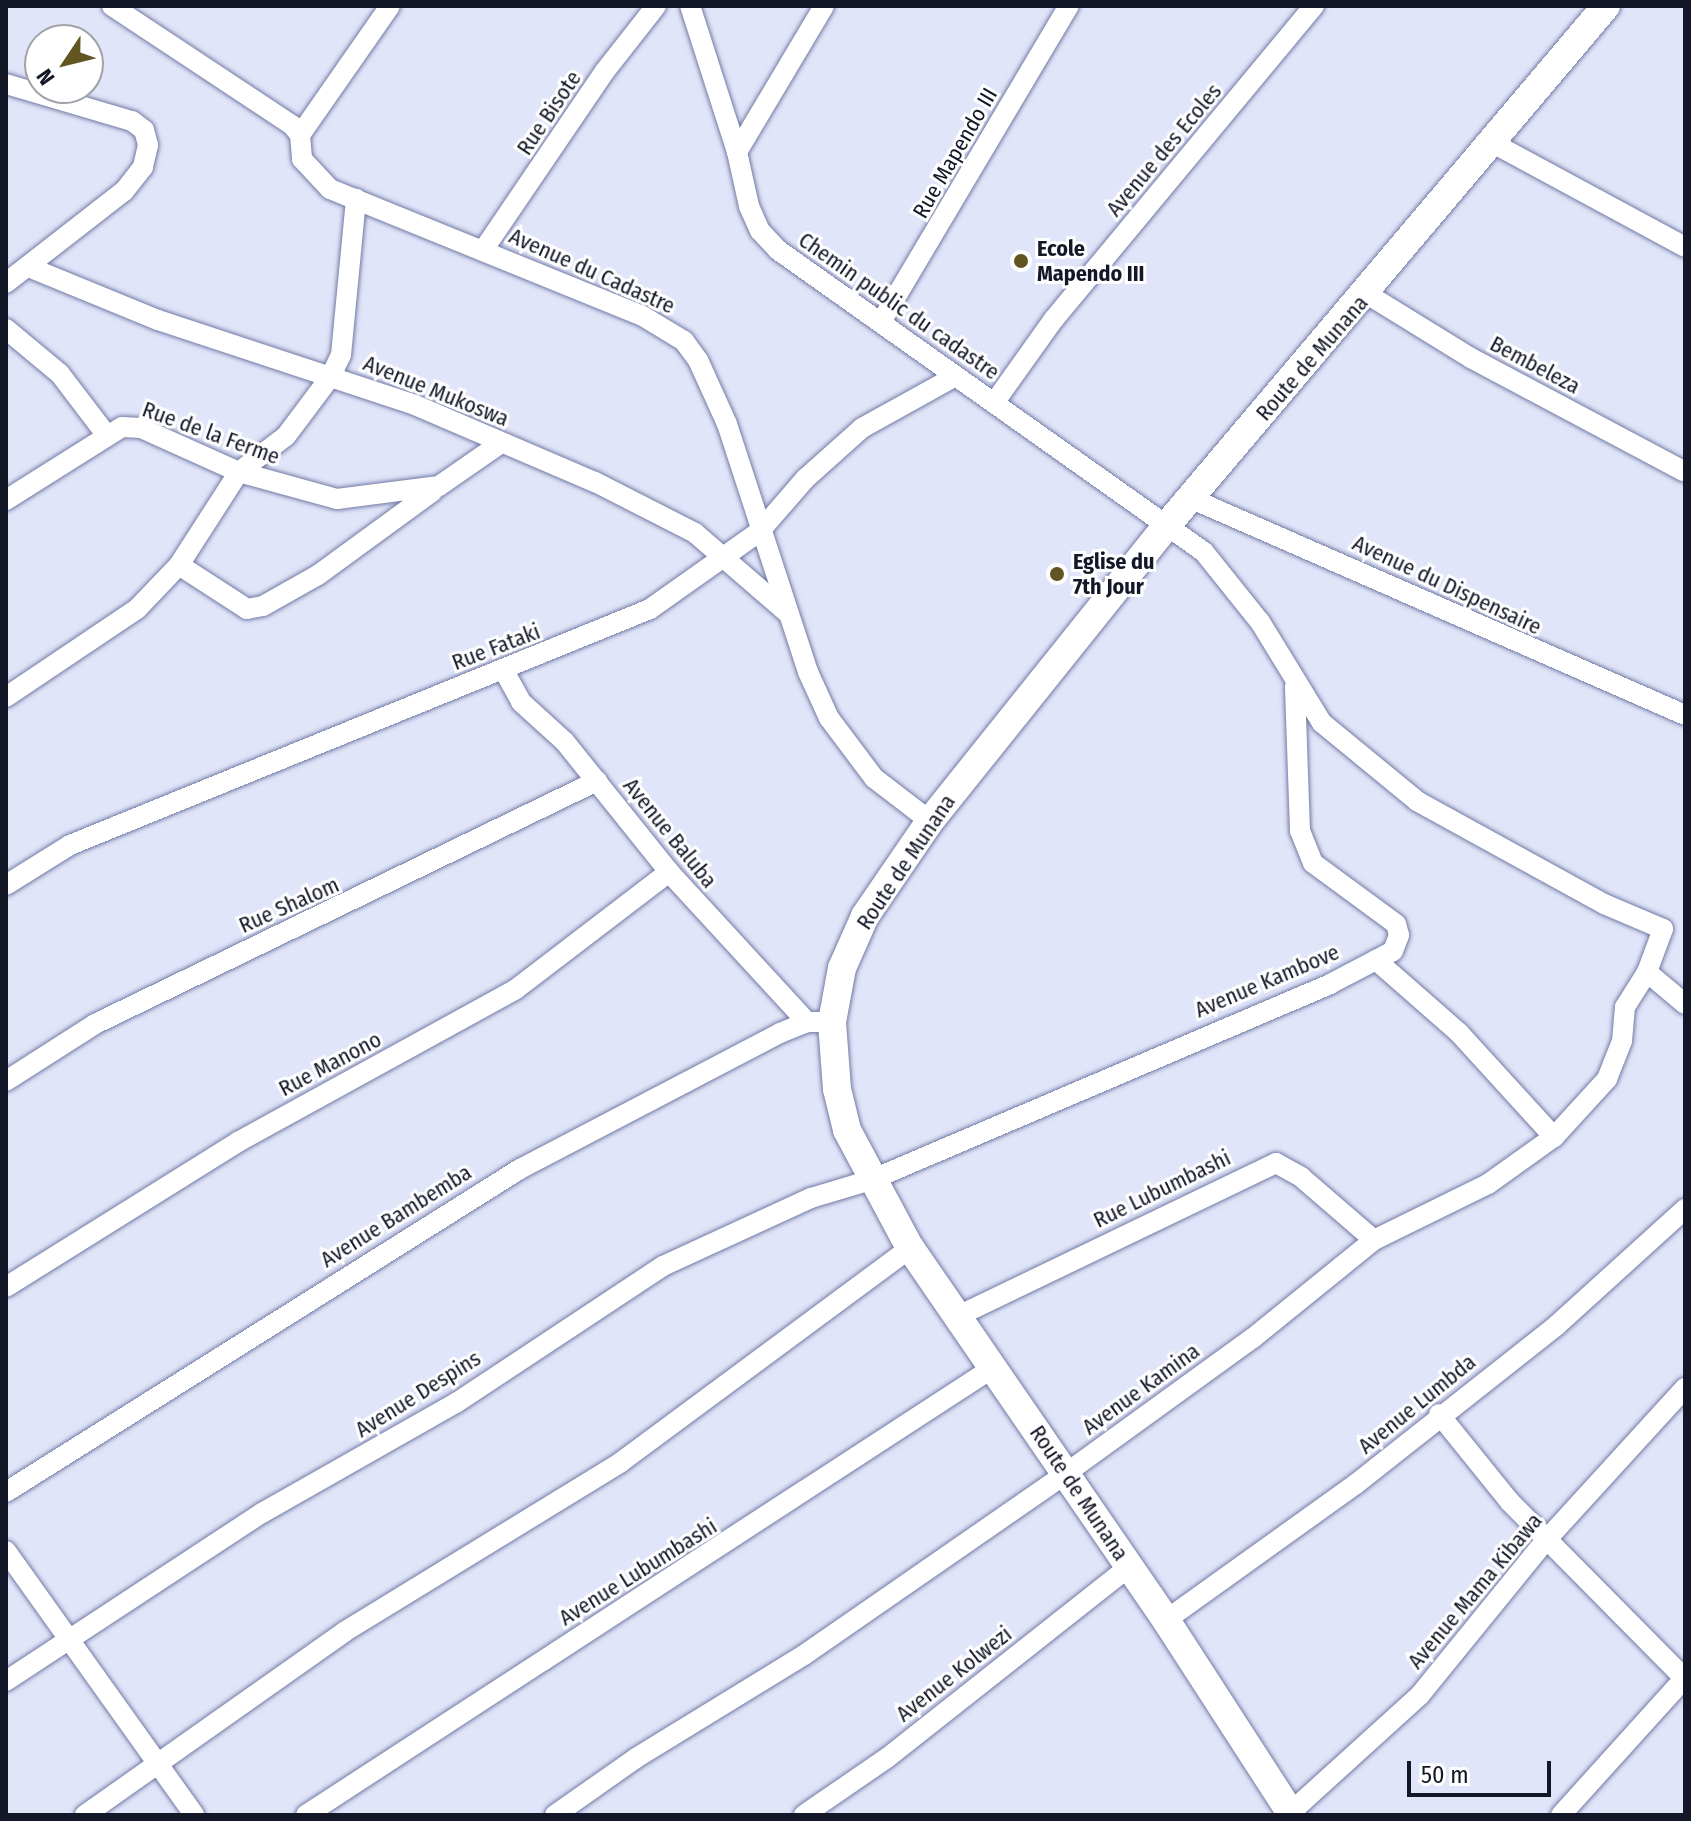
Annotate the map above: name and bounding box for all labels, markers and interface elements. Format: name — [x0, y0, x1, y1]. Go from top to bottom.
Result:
north arrow — [24, 24, 104, 104]
text: N — [31, 64, 60, 90]
street label: Rue Bisote — [511, 66, 587, 160]
street label: Avenue des Ecoles — [1101, 78, 1227, 222]
street label: Rue Mapendo III — [907, 83, 1003, 223]
street label: Avenue du Cadastre — [505, 223, 679, 319]
street label: Chemin public du cadastre — [794, 227, 1004, 385]
place label: Ecole Mapendo III — [1037, 235, 1144, 286]
marker: Ecole Mapendo III — [1012, 252, 1030, 270]
street label: Route de Munana — [1250, 290, 1374, 426]
street label: Bembeleza — [1486, 330, 1584, 400]
street label: Avenue Mukoswa — [360, 350, 512, 432]
street label: Rue de la Ferme — [139, 396, 283, 470]
street label: Avenue du Dispensaire — [1348, 530, 1546, 640]
place label: Eglise du 7th Jour — [1073, 548, 1154, 600]
marker: Eglise du 7th Jour — [1048, 565, 1066, 583]
street label: Rue Fataki — [448, 618, 544, 676]
street label: Avenue Baluba — [618, 773, 722, 893]
street label: Route de Munana — [851, 789, 961, 935]
street label: Rue Shalom — [235, 871, 343, 939]
street label: Avenue Kambove — [1191, 939, 1343, 1023]
street label: Rue Manono — [274, 1026, 386, 1102]
street label: Rue Lubumbashi — [1089, 1144, 1235, 1234]
street label: Avenue Bambemba — [316, 1159, 476, 1273]
street label: Avenue Kamina — [1077, 1338, 1205, 1440]
street label: Avenue Despins — [351, 1345, 485, 1443]
street label: Avenue Lumbda — [1353, 1349, 1481, 1459]
street label: Route de Munana — [1024, 1420, 1134, 1566]
street label: Avenue Mama Kibawa — [1402, 1508, 1548, 1674]
street label: Avenue Lubumbashi — [554, 1513, 722, 1631]
street label: Avenue Kolwezi — [891, 1621, 1017, 1727]
scale bar — [1411, 1745, 1555, 1795]
text: 50 m — [1421, 1761, 1469, 1789]

